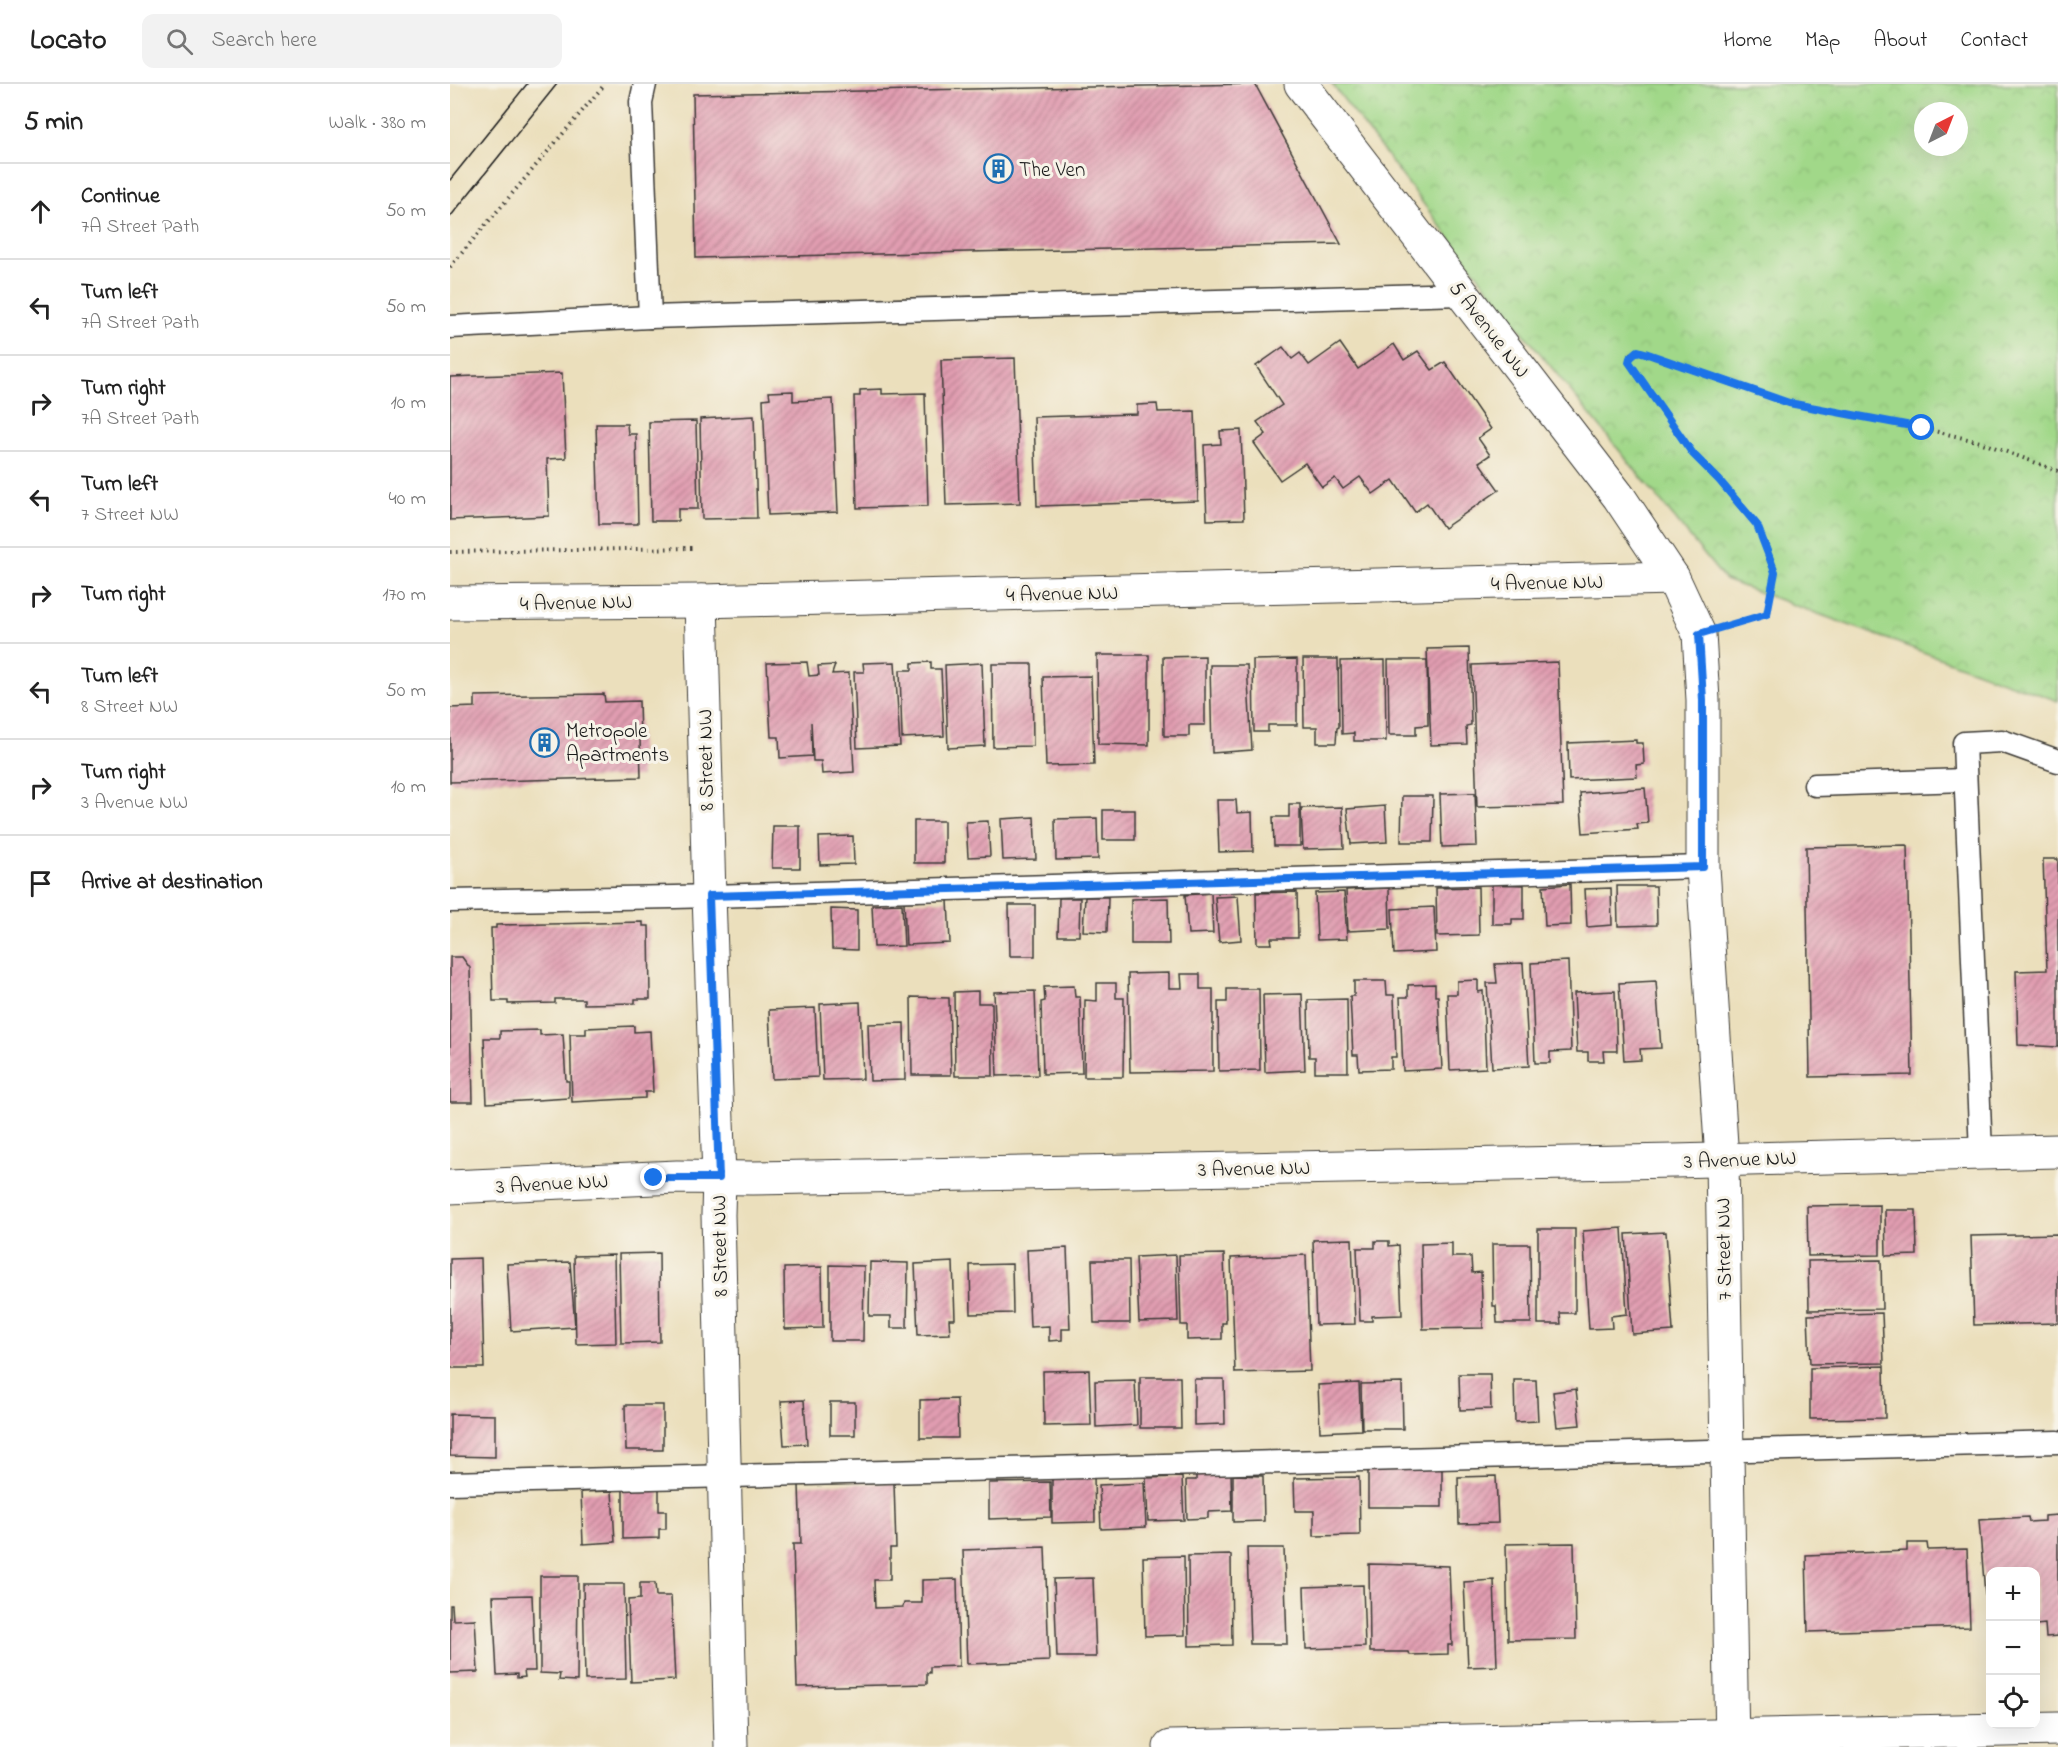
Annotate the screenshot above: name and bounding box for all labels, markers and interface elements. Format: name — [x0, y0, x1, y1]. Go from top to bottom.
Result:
search box — [142, 14, 562, 68]
text: Locato — [30, 21, 106, 62]
icon: search — [163, 25, 196, 58]
text: Search here — [211, 25, 317, 57]
text: Home — [1723, 26, 1772, 56]
text: Map — [1805, 26, 1840, 56]
text: About — [1873, 26, 1927, 56]
text: Contact — [1960, 26, 2028, 56]
north arrow — [1914, 102, 1968, 156]
text: 5 min — [24, 104, 83, 142]
text: Walk · 380 m — [328, 109, 426, 138]
building icon: The Ven — [982, 153, 1014, 185]
place label: The Ven — [1019, 156, 1085, 186]
text: Continue — [81, 181, 160, 213]
icon: ahead — [24, 195, 57, 228]
text: 50 m — [385, 197, 426, 226]
text: 7A Street Path — [81, 213, 199, 242]
street label: 5 Avenue NW — [1441, 275, 1536, 385]
text: Turn left — [81, 277, 158, 309]
icon: left — [24, 291, 57, 324]
text: 50 m — [385, 293, 426, 322]
text: 7A Street Path — [81, 309, 199, 338]
text: Turn right — [81, 373, 166, 405]
icon: right — [24, 387, 57, 420]
text: 10 m — [390, 389, 426, 418]
text: 7A Street Path — [81, 405, 199, 434]
route start — [1908, 414, 1934, 440]
text: Turn left — [81, 469, 158, 501]
icon: left — [24, 483, 57, 516]
text: 40 m — [389, 485, 426, 514]
text: 7 Street NW — [81, 501, 179, 530]
street label: 4 Avenue NW — [1491, 568, 1603, 600]
icon: right — [24, 579, 57, 612]
text: Turn right — [81, 579, 166, 611]
street label: 4 Avenue NW — [1006, 579, 1118, 611]
text: 170 m — [382, 581, 426, 610]
street label: 4 Avenue NW — [520, 588, 632, 620]
text: Turn left — [81, 661, 158, 693]
icon: left — [24, 675, 57, 708]
text: 50 m — [385, 677, 426, 706]
text: 8 Street NW — [81, 693, 178, 722]
street label: 8 Street NW — [691, 709, 723, 811]
place label: Metropole Apartments — [566, 717, 669, 771]
building icon: Metropole Apartments — [529, 726, 561, 758]
text: Turn right — [81, 757, 166, 789]
icon: right — [24, 771, 57, 804]
text: 10 m — [390, 773, 426, 802]
text: 3 Avenue NW — [81, 789, 188, 818]
icon: arrive — [24, 867, 57, 900]
text: Arrive at destination — [81, 867, 263, 899]
street label: 3 Avenue NW — [1683, 1144, 1797, 1178]
street label: 3 Avenue NW — [1198, 1154, 1310, 1186]
route end — [640, 1164, 666, 1190]
street label: 3 Avenue NW — [495, 1167, 609, 1203]
street label: 8 Street NW — [705, 1195, 737, 1297]
street label: 7 Street NW — [1709, 1197, 1741, 1300]
map controls — [1986, 1567, 2040, 1729]
button: + — [1986, 1567, 2040, 1621]
button: − — [1986, 1621, 2040, 1675]
button: locate — [1986, 1675, 2040, 1729]

